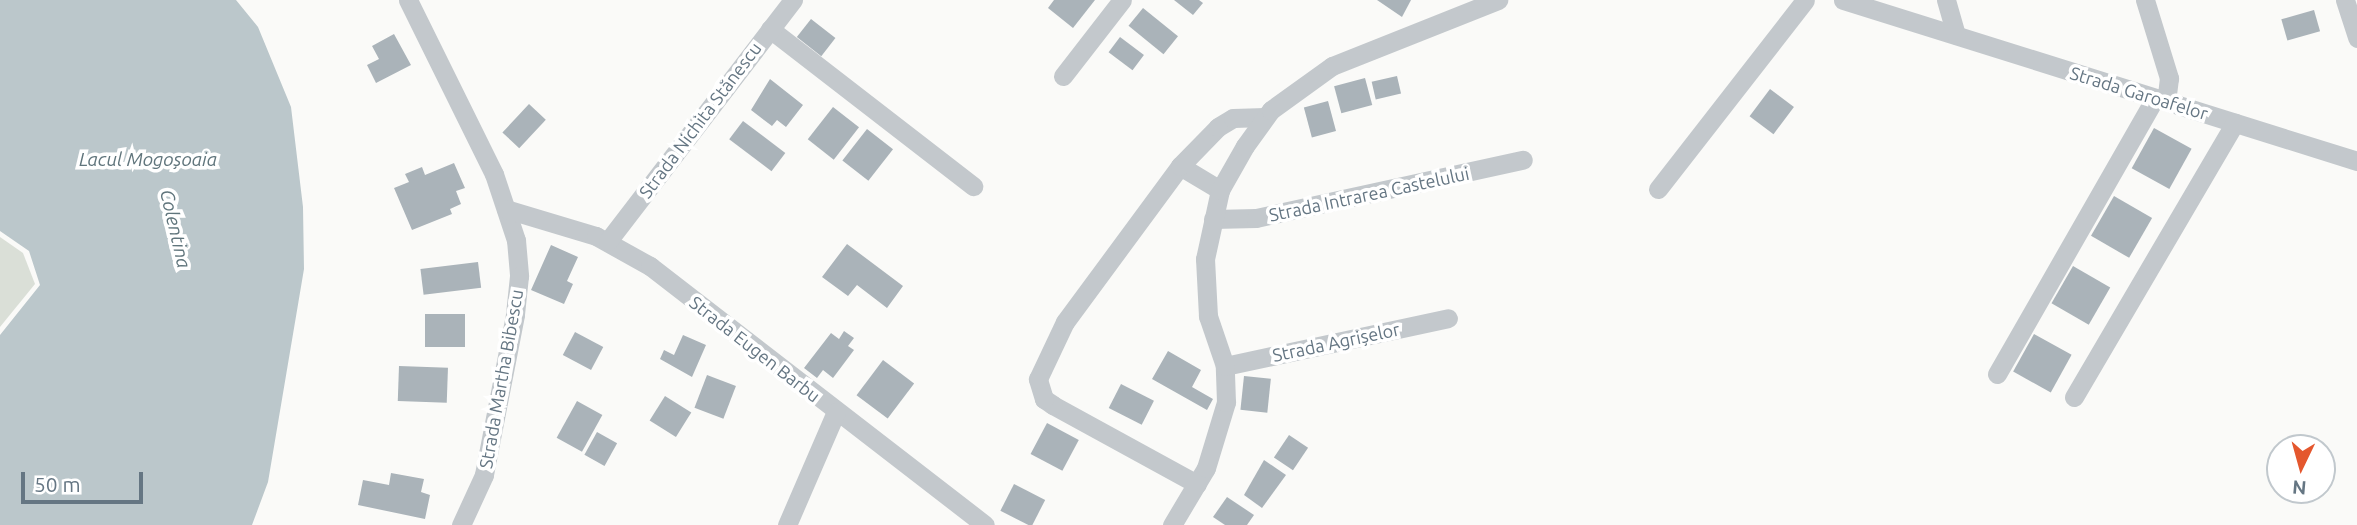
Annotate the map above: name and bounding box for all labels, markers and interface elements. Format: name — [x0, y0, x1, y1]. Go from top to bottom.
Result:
street label: Strada Nichita Stănescu — [634, 38, 766, 202]
street label: Strada Garoafelor — [2067, 62, 2211, 124]
water label: Lacul Mogoșoaia — [79, 149, 217, 171]
street label: Strada Intrarea Castelului — [1267, 162, 1471, 226]
water label: Colentina — [155, 187, 195, 271]
street label: Strada Martha Bibescu — [475, 288, 527, 470]
street label: Strada Eugen Barbu — [685, 291, 825, 407]
street label: Strada Agrișelor — [1270, 318, 1402, 366]
north arrow — [2266, 434, 2336, 504]
scale bar — [24, 458, 147, 502]
text: 50 m — [34, 472, 81, 496]
text: N — [2291, 476, 2307, 500]

